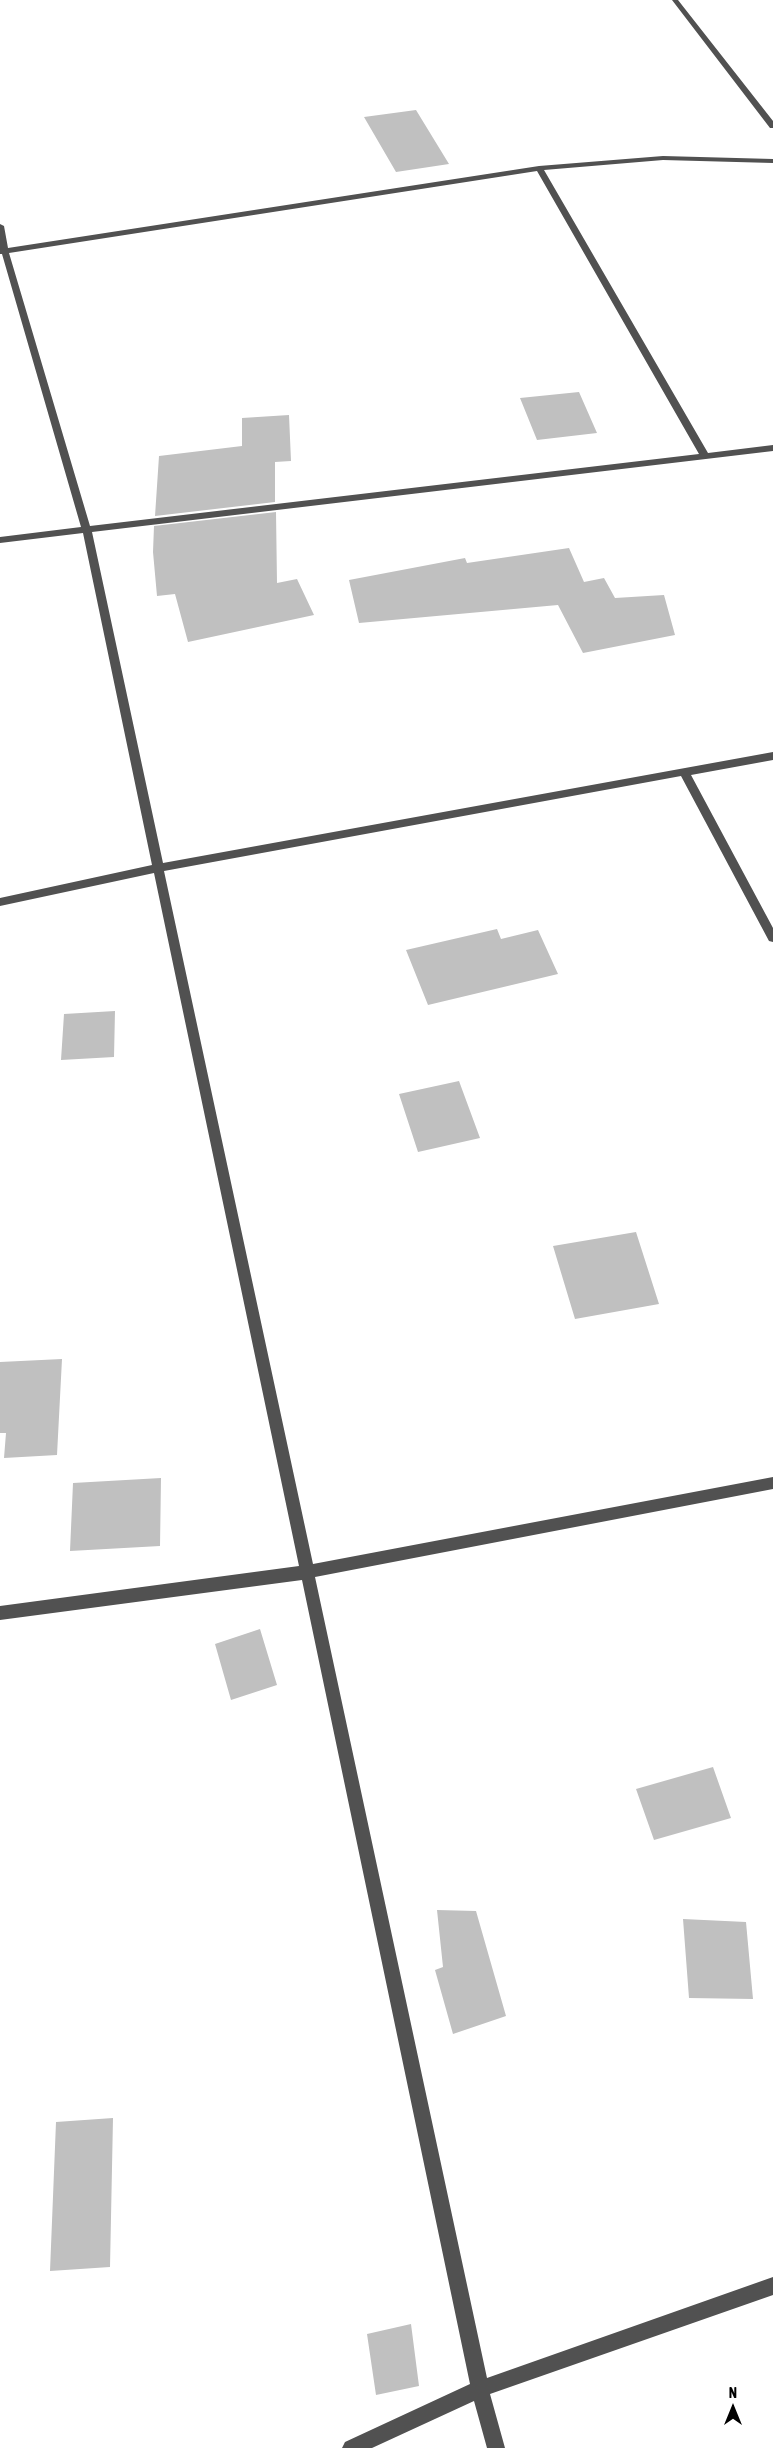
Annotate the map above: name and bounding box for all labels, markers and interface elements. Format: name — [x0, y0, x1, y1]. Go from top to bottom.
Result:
north arrow — [708, 2383, 758, 2433]
text: N — [729, 2385, 737, 2401]

